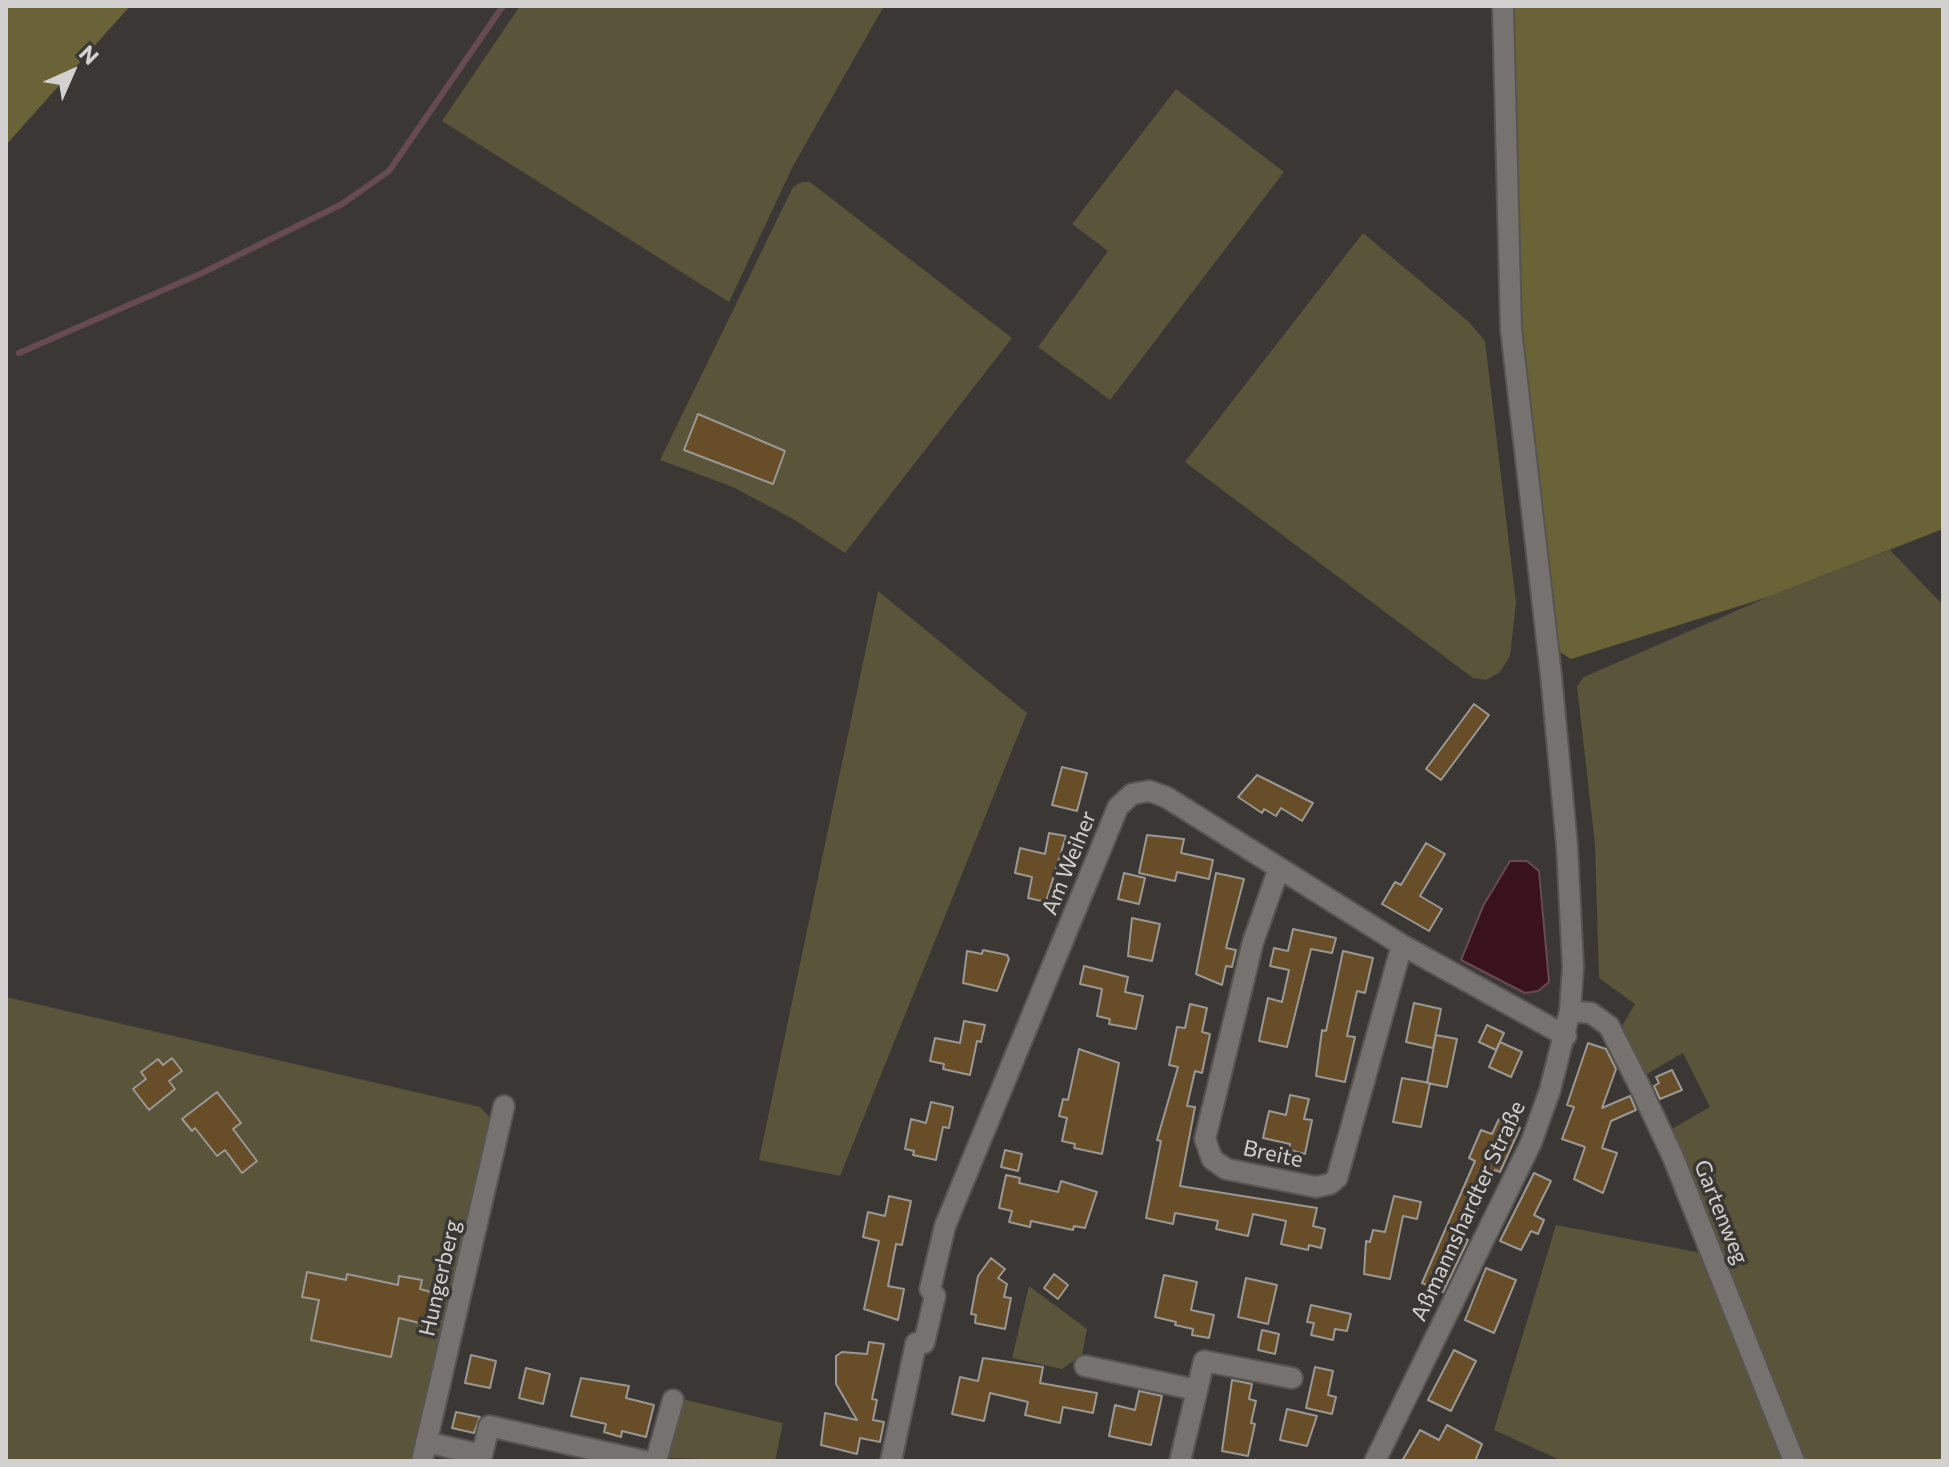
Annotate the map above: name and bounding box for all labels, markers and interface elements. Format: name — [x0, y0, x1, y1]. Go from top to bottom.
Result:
north arrow — [32, 32, 112, 112]
text: N — [74, 39, 105, 70]
street label: Am Weiher — [1036, 807, 1102, 919]
street label: Aßmannshardter Straße — [1405, 1097, 1531, 1325]
street label: Breite — [1241, 1135, 1305, 1173]
street label: Gartenweg — [1688, 1156, 1754, 1268]
street label: Hungerberg — [414, 1217, 466, 1339]

